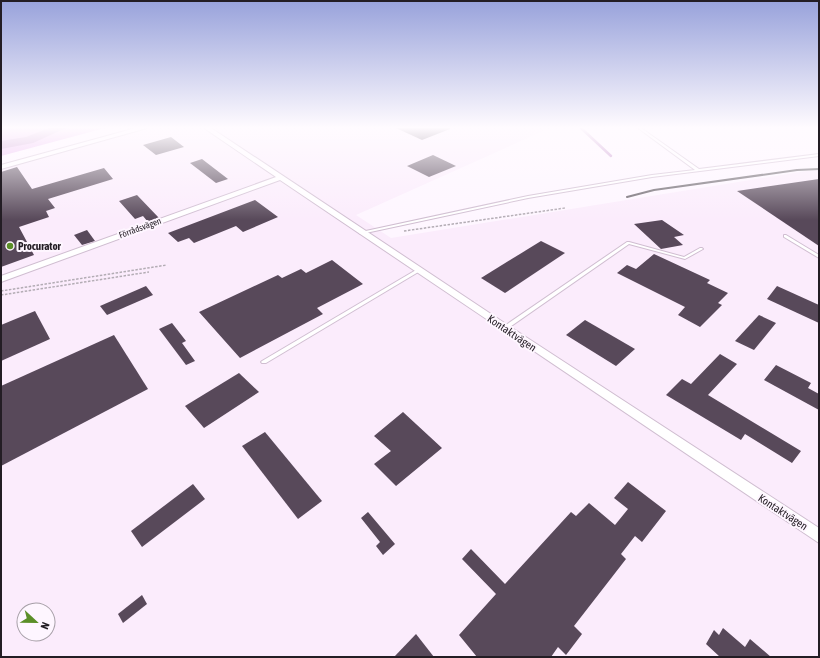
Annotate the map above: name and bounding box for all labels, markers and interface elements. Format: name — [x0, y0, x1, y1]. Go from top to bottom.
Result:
street label: Förrådsvägen — [117, 216, 163, 240]
place label: Procurator — [18, 240, 62, 252]
marker: Procurator — [5, 241, 15, 251]
street label: Kontaktvägen — [485, 312, 539, 354]
street label: Kontaktvägen — [756, 492, 810, 532]
north arrow — [16, 602, 56, 642]
text: N — [38, 620, 52, 631]

